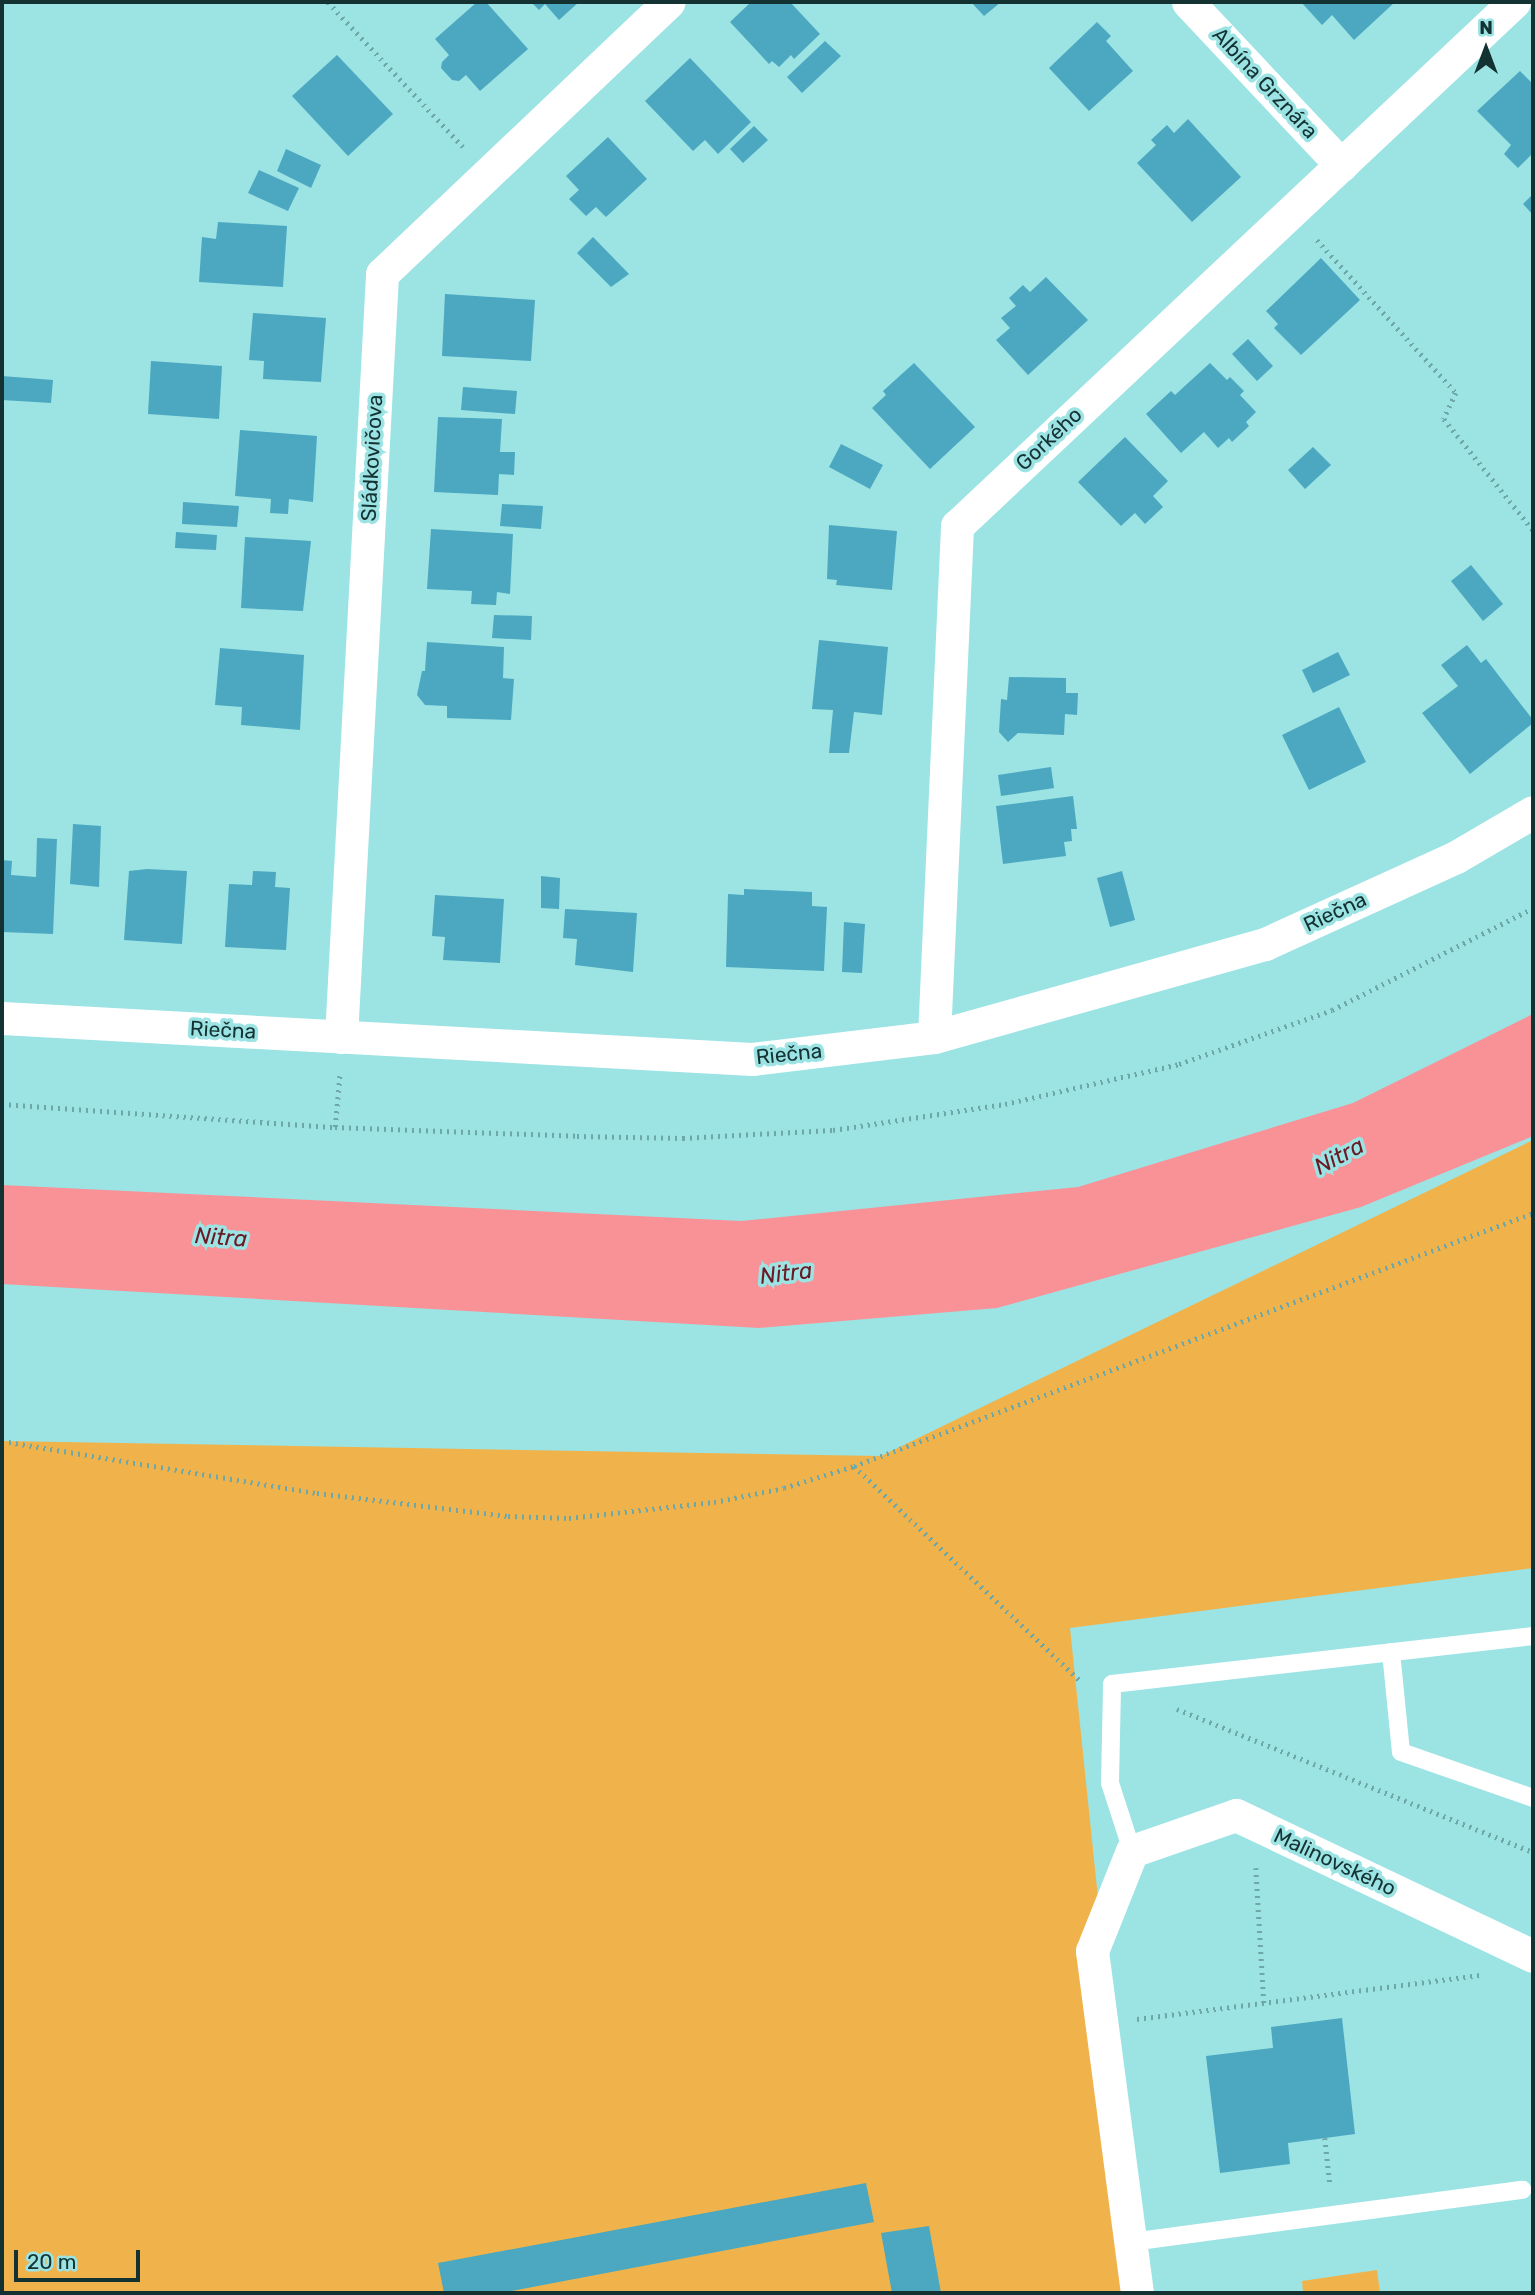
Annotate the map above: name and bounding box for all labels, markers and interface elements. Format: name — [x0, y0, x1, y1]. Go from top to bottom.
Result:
north arrow — [1451, 14, 1521, 84]
text: N — [1479, 16, 1493, 39]
street label: Albína Grznára — [1207, 22, 1323, 144]
street label: Sládkovičova — [356, 394, 388, 522]
street label: Gorkého — [1011, 402, 1087, 476]
street label: Riečna — [1300, 887, 1370, 937]
street label: Riečna — [189, 1016, 257, 1044]
street label: Riečna — [755, 1038, 823, 1070]
water label: Nitra — [1309, 1131, 1369, 1181]
water label: Nitra — [194, 1221, 248, 1253]
water label: Nitra — [758, 1256, 814, 1290]
street label: Malinovského — [1270, 1823, 1400, 1901]
scale bar — [18, 2236, 144, 2280]
text: 20 m — [27, 2249, 76, 2274]

